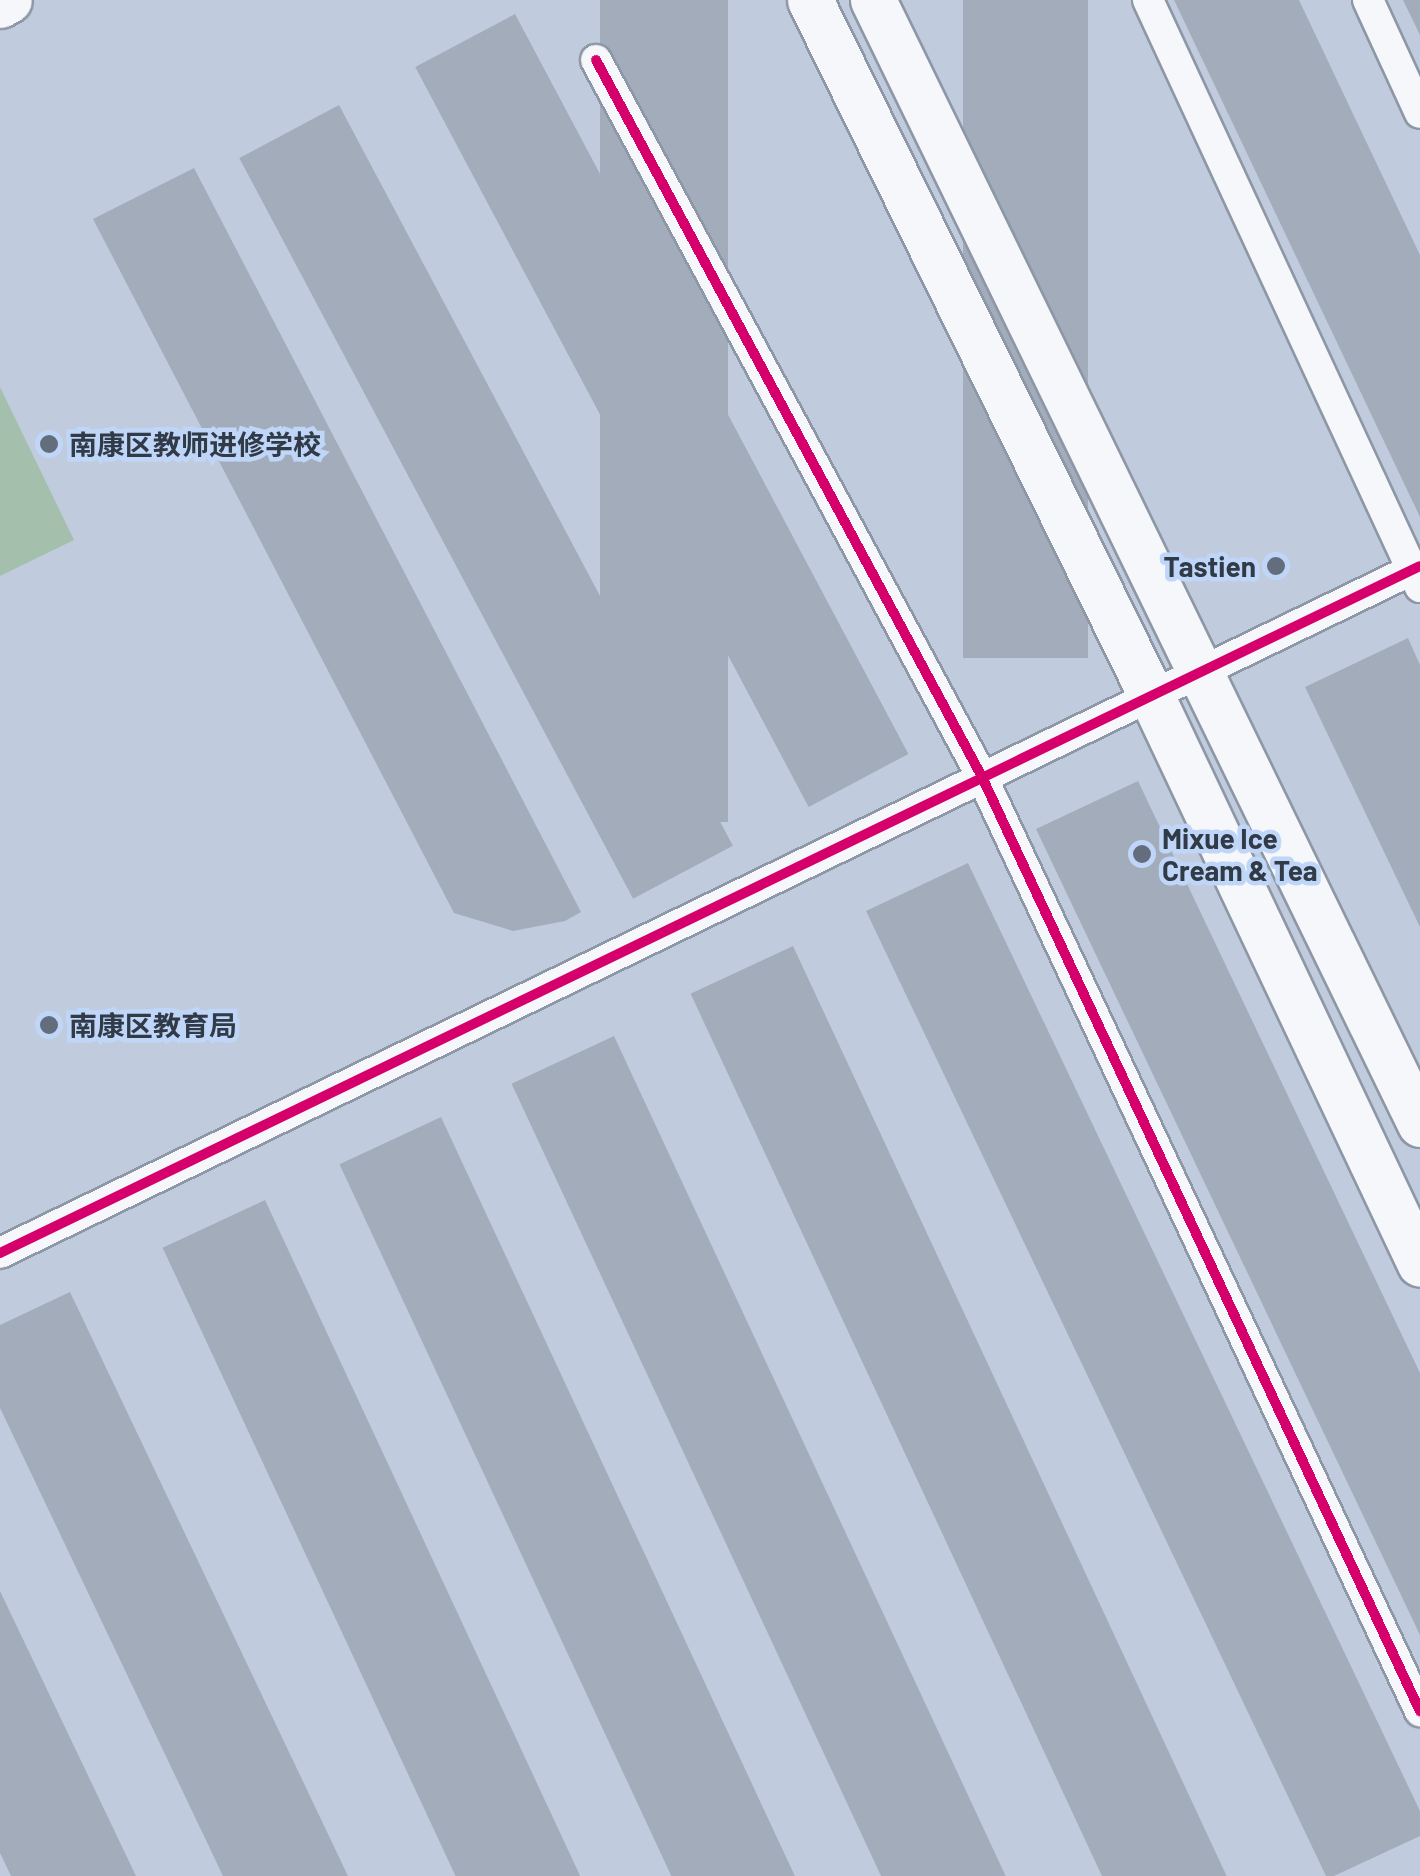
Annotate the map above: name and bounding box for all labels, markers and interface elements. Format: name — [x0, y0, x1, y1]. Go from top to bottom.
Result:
place label: 南康区教师进修学校 — [69, 427, 321, 461]
marker: 南康区教师进修学校 — [38, 433, 60, 455]
place label: Tastien — [1163, 549, 1256, 583]
marker: Tastien — [1265, 555, 1287, 577]
place label: Mixue Ice Cream & Tea — [1162, 821, 1318, 887]
marker: Mixue Ice Cream & Tea — [1131, 843, 1153, 865]
place label: 南康区教育局 — [69, 1008, 237, 1042]
marker: 南康区教育局 — [38, 1014, 60, 1036]

